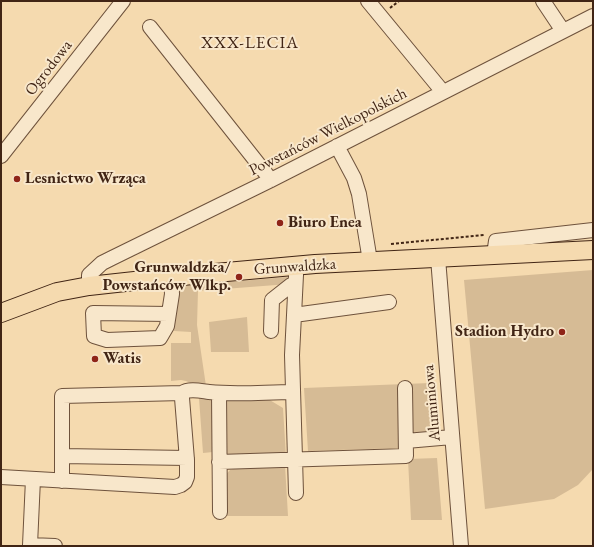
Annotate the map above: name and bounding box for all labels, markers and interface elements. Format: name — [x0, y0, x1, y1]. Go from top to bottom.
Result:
district label: XXX-LECIA — [201, 33, 299, 53]
street label: Ogrodowa — [21, 36, 77, 100]
street label: Powstańców Wielkopolskich — [246, 84, 410, 180]
place label: Lesnictwo Wrząca — [25, 169, 146, 189]
marker: Lesnictwo Wrząca — [12, 174, 22, 184]
place label: Biuro Enea — [288, 213, 362, 233]
marker: Biuro Enea — [275, 218, 285, 228]
street label: Grunwaldzka — [253, 255, 337, 279]
place label: Grunwaldzka/ Powstańców Wlkp. — [102, 258, 231, 296]
marker: Grunwaldzka/ Powstańców Wlkp. — [234, 272, 244, 282]
place label: Stadion Hydro — [455, 322, 554, 342]
marker: Stadion Hydro — [557, 327, 567, 337]
place label: Watis — [103, 349, 141, 369]
marker: Watis — [90, 354, 100, 364]
street label: Aluminiowa — [419, 364, 445, 442]

